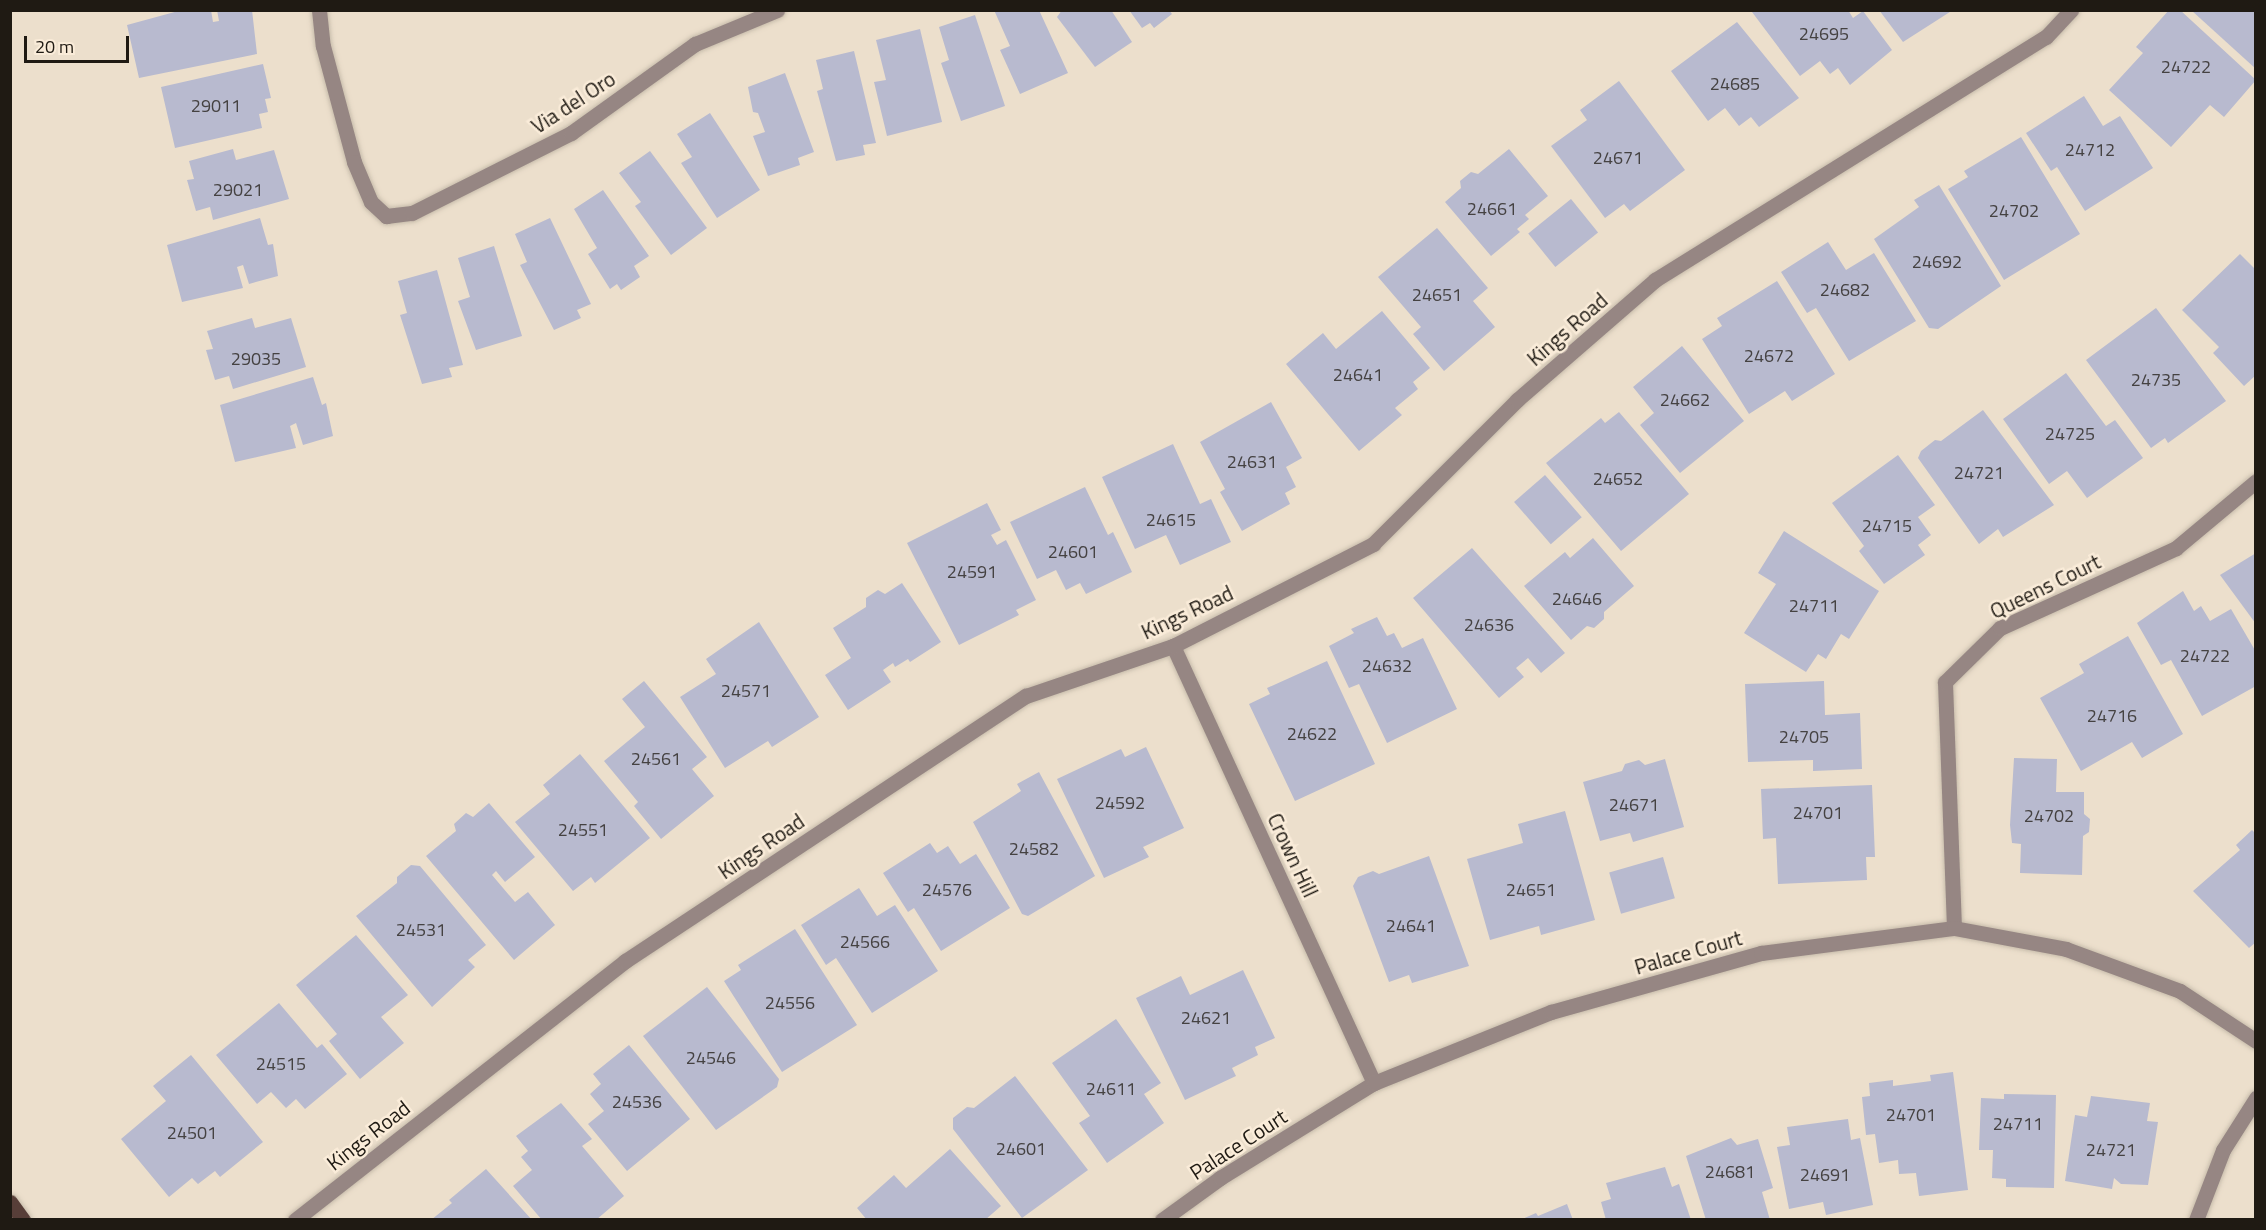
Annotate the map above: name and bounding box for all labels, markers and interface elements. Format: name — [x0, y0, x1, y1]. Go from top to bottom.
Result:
house number: 24695 — [1799, 23, 1849, 45]
scale bar — [27, 24, 132, 62]
text: 20 m — [35, 33, 74, 60]
house number: 24722 — [2161, 56, 2211, 78]
street label: Via del Oro — [526, 66, 620, 138]
house number: 24685 — [1710, 73, 1760, 95]
house number: 29011 — [191, 95, 241, 117]
house number: 24712 — [2065, 139, 2115, 161]
house number: 24671 — [1593, 147, 1643, 169]
house number: 29021 — [213, 179, 263, 201]
house number: 24661 — [1467, 198, 1517, 220]
house number: 24702 — [1989, 200, 2039, 222]
house number: 24692 — [1912, 251, 1962, 273]
house number: 24682 — [1820, 279, 1870, 301]
house number: 24651 — [1412, 284, 1462, 306]
street label: Kings Road — [1522, 287, 1612, 371]
house number: 24672 — [1744, 345, 1794, 367]
house number: 29035 — [231, 348, 281, 370]
house number: 24641 — [1333, 364, 1383, 386]
house number: 24735 — [2131, 369, 2181, 391]
house number: 24662 — [1660, 389, 1710, 411]
house number: 24725 — [2045, 423, 2095, 445]
house number: 24631 — [1227, 451, 1277, 473]
house number: 24721 — [1954, 462, 2004, 484]
house number: 24652 — [1593, 468, 1643, 490]
house number: 24615 — [1146, 509, 1196, 531]
house number: 24715 — [1862, 515, 1912, 537]
house number: 24601 — [1048, 541, 1098, 563]
street label: Queens Court — [1986, 548, 2104, 624]
house number: 24591 — [947, 561, 997, 583]
street label: Kings Road — [1137, 580, 1237, 644]
house number: 24646 — [1552, 588, 1602, 610]
house number: 24711 — [1789, 595, 1839, 617]
house number: 24636 — [1464, 614, 1514, 636]
house number: 24722 — [2180, 645, 2230, 667]
house number: 24632 — [1362, 655, 1412, 677]
house number: 24571 — [721, 680, 771, 702]
house number: 24716 — [2087, 705, 2137, 727]
house number: 24622 — [1287, 723, 1337, 745]
house number: 24705 — [1779, 726, 1829, 748]
house number: 24561 — [631, 748, 681, 770]
house number: 24592 — [1095, 792, 1145, 814]
house number: 24671 — [1609, 794, 1659, 816]
house number: 24701 — [1793, 802, 1843, 824]
house number: 24702 — [2024, 805, 2074, 827]
street label: Kings Road — [713, 808, 809, 884]
street label: Crown Hill — [1263, 809, 1323, 901]
house number: 24551 — [558, 819, 608, 841]
house number: 24582 — [1009, 838, 1059, 860]
house number: 24576 — [922, 879, 972, 901]
house number: 24651 — [1506, 879, 1556, 901]
house number: 24641 — [1386, 915, 1436, 937]
house number: 24531 — [396, 919, 446, 941]
street label: Palace Court — [1631, 925, 1745, 979]
house number: 24566 — [840, 931, 890, 953]
house number: 24556 — [765, 992, 815, 1014]
house number: 24621 — [1181, 1007, 1231, 1029]
house number: 24546 — [686, 1047, 736, 1069]
house number: 24515 — [256, 1053, 306, 1075]
house number: 24611 — [1086, 1078, 1136, 1100]
house number: 24536 — [612, 1091, 662, 1113]
street label: Kings Road — [321, 1095, 415, 1175]
street label: Palace Court — [1185, 1103, 1291, 1185]
house number: 24701 — [1886, 1104, 1936, 1126]
house number: 24711 — [1993, 1113, 2043, 1135]
house number: 24501 — [167, 1122, 217, 1144]
house number: 24601 — [996, 1138, 1046, 1160]
house number: 24721 — [2086, 1139, 2136, 1161]
house number: 24681 — [1705, 1161, 1755, 1183]
house number: 24691 — [1800, 1164, 1850, 1186]

